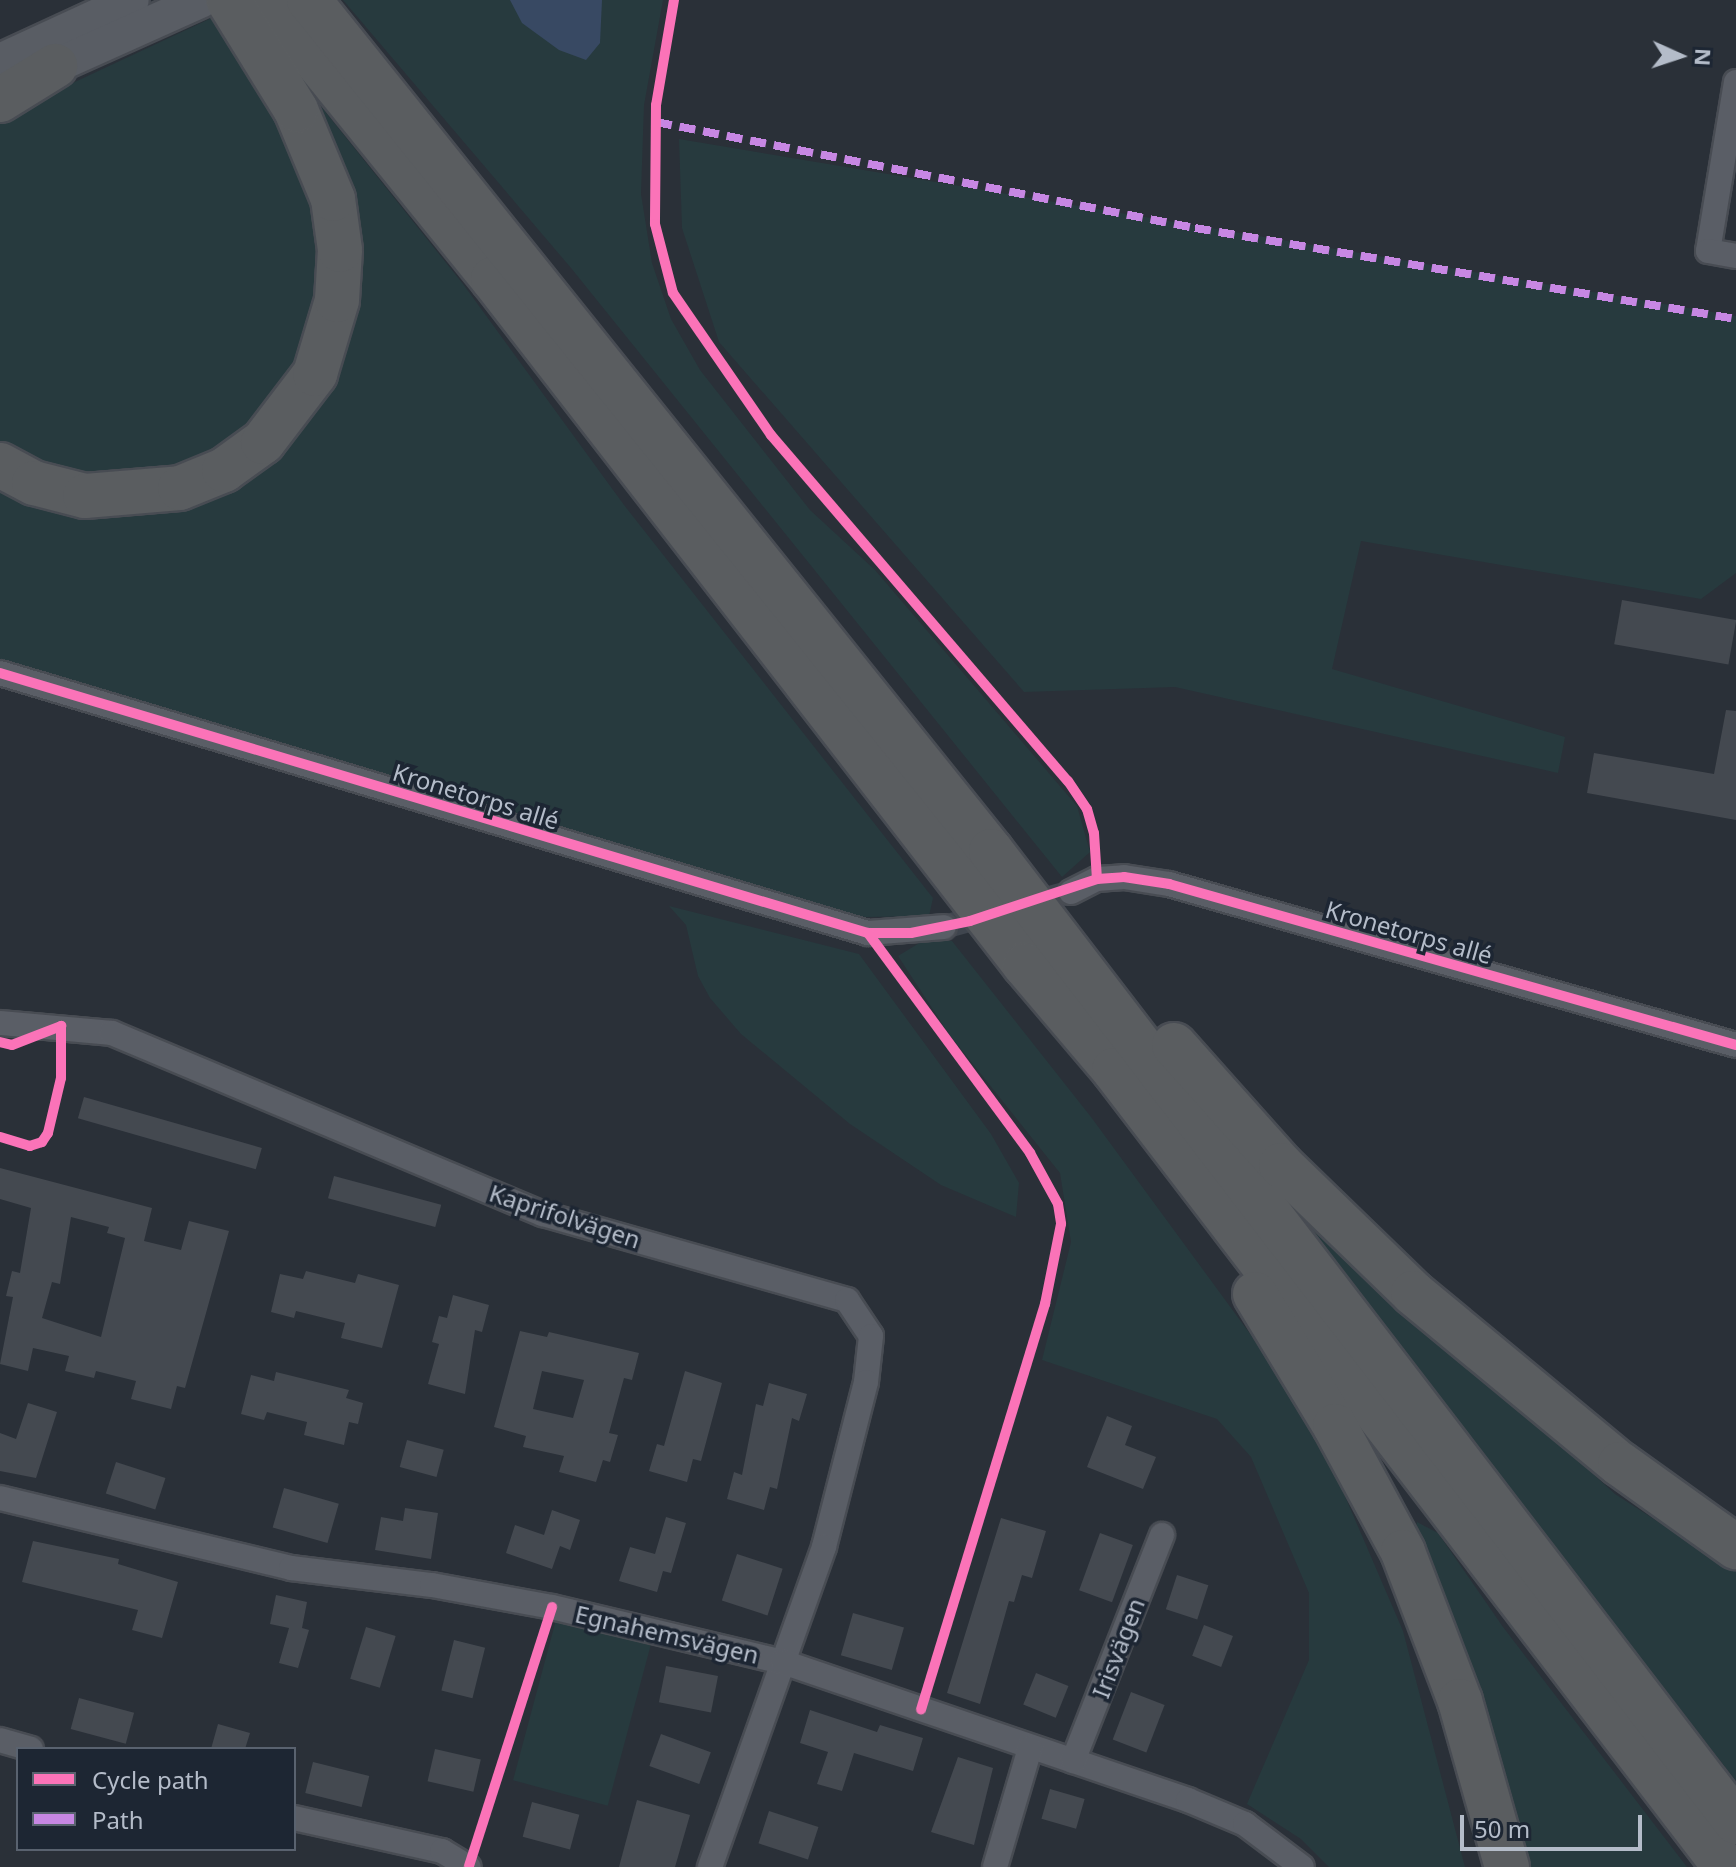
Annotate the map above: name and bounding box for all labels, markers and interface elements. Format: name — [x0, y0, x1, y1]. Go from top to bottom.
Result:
north arrow — [1640, 16, 1720, 96]
text: N — [1689, 48, 1719, 67]
street label: Kronetorps allé — [389, 757, 563, 835]
street label: Kronetorps allé — [1322, 894, 1496, 970]
street label: Kaprifolvägen — [486, 1178, 644, 1254]
street label: Irisvägen — [1086, 1594, 1150, 1702]
street label: Egnahemsvägen — [572, 1599, 762, 1669]
legend — [16, 1747, 296, 1851]
text: Cycle path — [92, 1763, 209, 1796]
scale bar — [1464, 1799, 1646, 1849]
text: Path — [92, 1803, 143, 1836]
text: 50 m — [1474, 1812, 1530, 1845]

